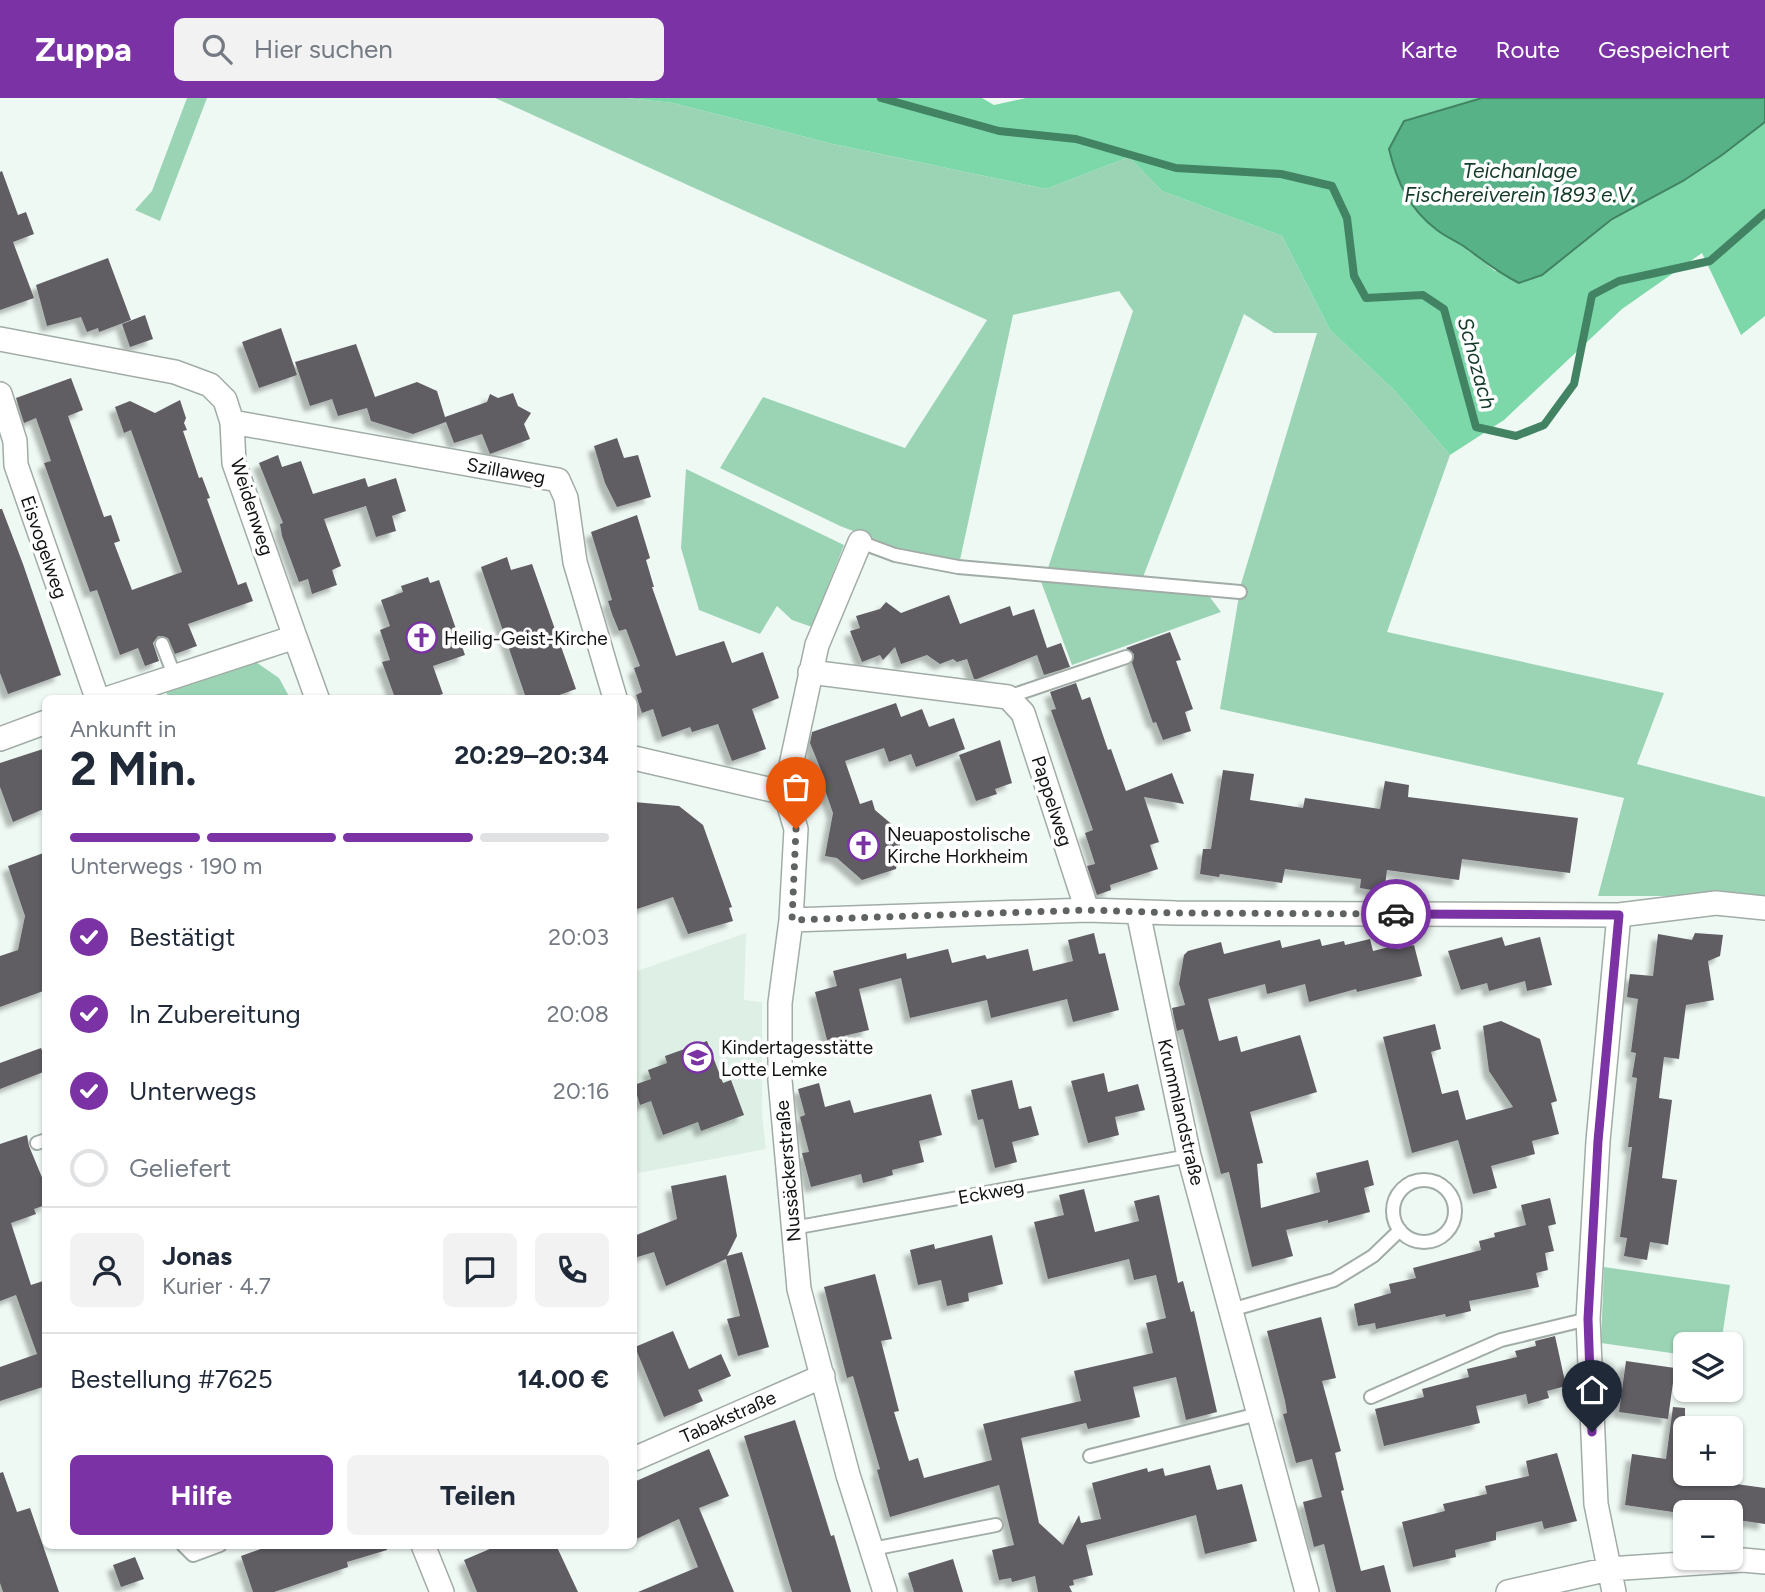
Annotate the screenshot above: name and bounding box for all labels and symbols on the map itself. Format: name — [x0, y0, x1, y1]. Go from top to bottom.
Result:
water label: Teichanlage Fischereiverein 1893 e.V. — [1404, 158, 1636, 207]
water label: Schozach — [1453, 314, 1501, 412]
street label: Szillaweg — [465, 453, 547, 489]
street label: Weidenweg — [226, 456, 278, 558]
street label: Eisvogelweg — [16, 493, 72, 601]
church icon: Heilig-Geist-Kirche — [404, 621, 438, 655]
place label: Heilig-Geist-Kirche — [444, 627, 608, 650]
street label: Pappelweg — [1027, 753, 1077, 849]
pin — [766, 757, 826, 829]
place label: Neuapostolische Kirche Horkheim — [887, 823, 1030, 868]
church icon: Neuapostolische Kirche Horkheim — [847, 828, 881, 862]
courier — [1361, 879, 1431, 949]
place label: Kindertagesstätte Lotte Lemke — [721, 1036, 873, 1081]
street label: Krummlandstraße — [1153, 1036, 1209, 1188]
school or university icon: Kindertagesstätte Lotte Lemke — [681, 1041, 715, 1075]
street label: Nussäckerstraße — [770, 1099, 806, 1243]
street label: Eckweg — [956, 1175, 1026, 1209]
pin — [1562, 1360, 1622, 1432]
street label: Tabakstraße — [677, 1386, 779, 1448]

